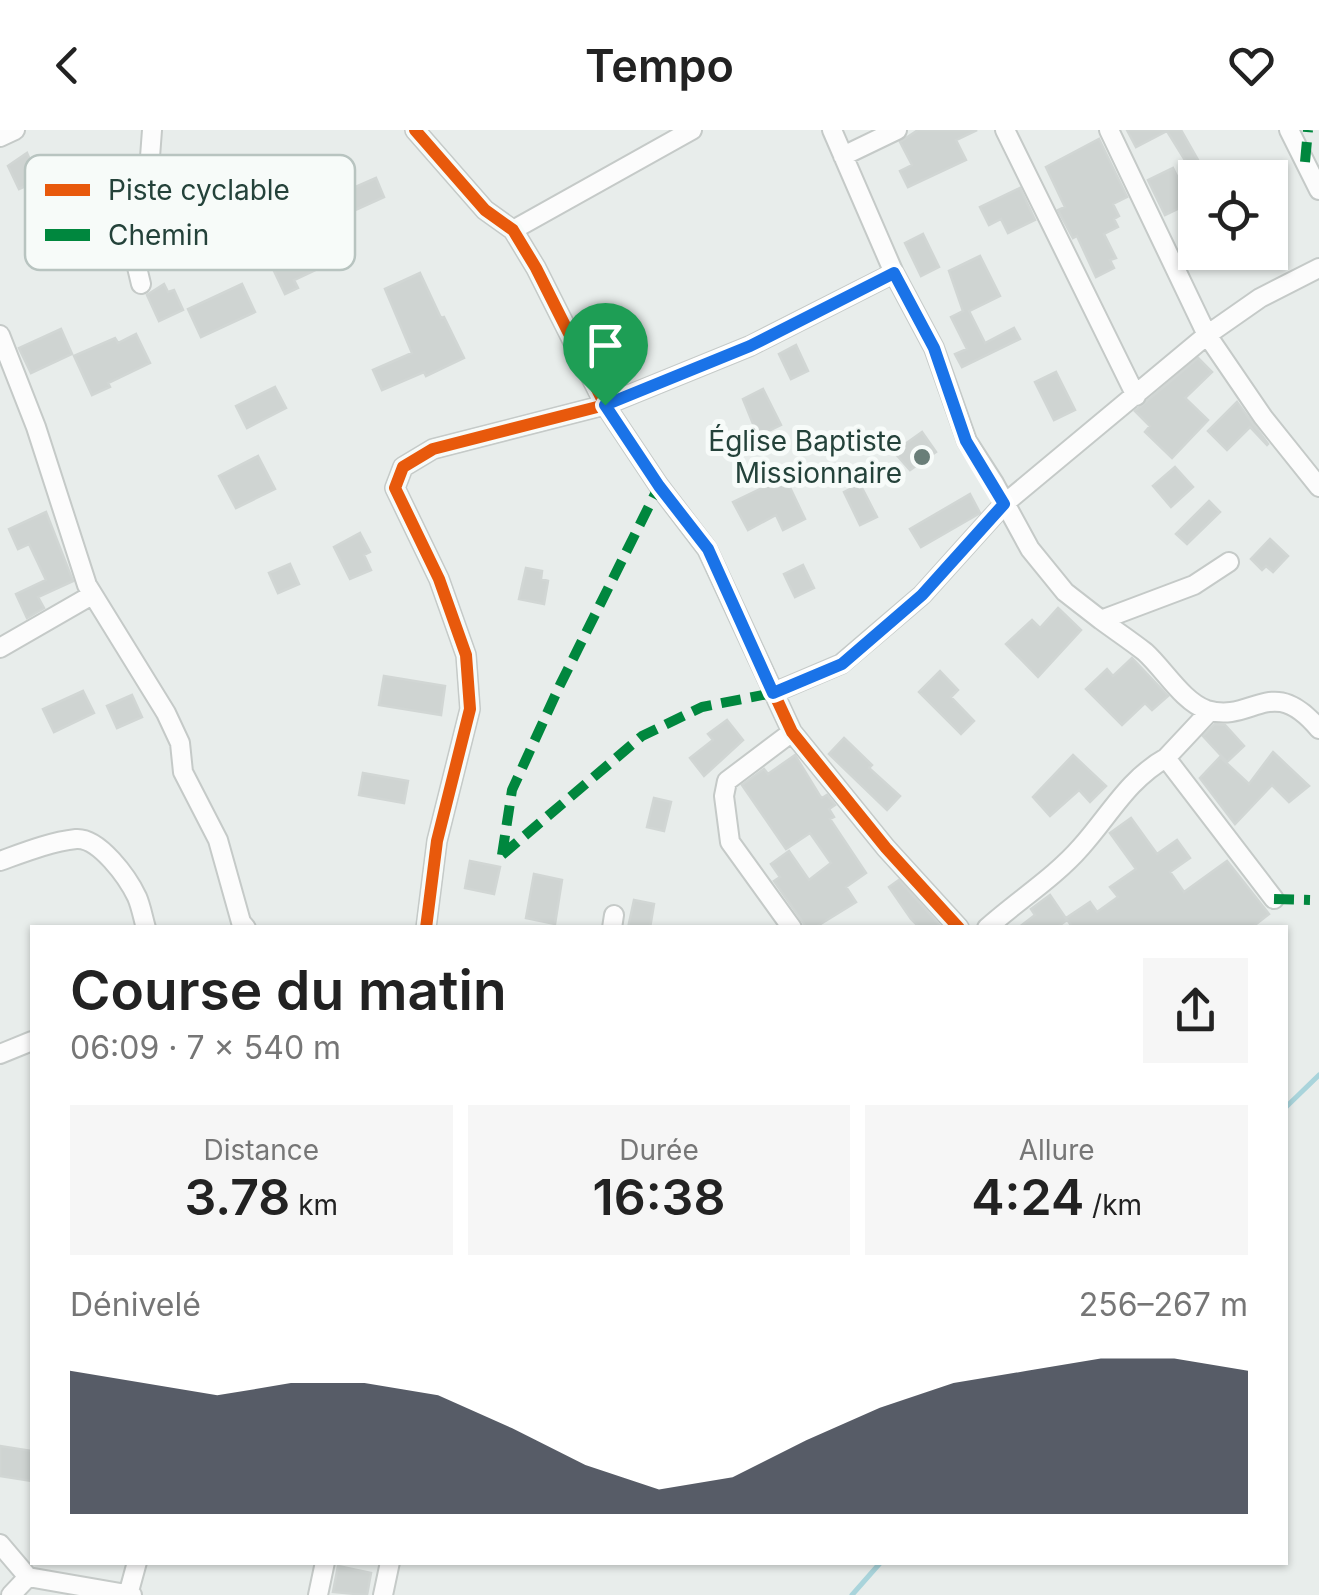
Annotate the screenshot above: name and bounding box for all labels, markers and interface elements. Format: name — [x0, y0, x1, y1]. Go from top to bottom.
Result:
icon: back — [40, 38, 95, 93]
text: Tempo — [585, 38, 734, 93]
icon: heart — [1224, 38, 1279, 93]
legend — [25, 155, 355, 270]
map controls — [1178, 160, 1288, 270]
button: locate — [1178, 160, 1288, 270]
text: Piste cyclable — [108, 173, 290, 207]
text: Chemin — [108, 218, 209, 252]
pin — [563, 303, 648, 406]
icon: arrive — [578, 318, 633, 373]
place label: Église Baptiste Missionnaire — [708, 423, 902, 490]
marker: Église Baptiste Missionnaire — [911, 446, 933, 468]
text: Course du matin — [70, 957, 507, 1023]
button: share — [1143, 958, 1248, 1063]
text: 06:09 · 7 × 540 m — [70, 1028, 341, 1067]
text: Distance — [204, 1133, 319, 1167]
text: Durée — [619, 1133, 699, 1167]
text: Allure — [1019, 1133, 1095, 1167]
text: 3.78 — [185, 1167, 290, 1227]
text: 16:38 — [593, 1167, 725, 1227]
text: 4:24 — [971, 1167, 1084, 1227]
text: km — [290, 1188, 338, 1222]
text: /km — [1084, 1188, 1142, 1222]
text: Dénivelé — [70, 1285, 201, 1324]
text: 256–267 m — [1079, 1285, 1248, 1324]

